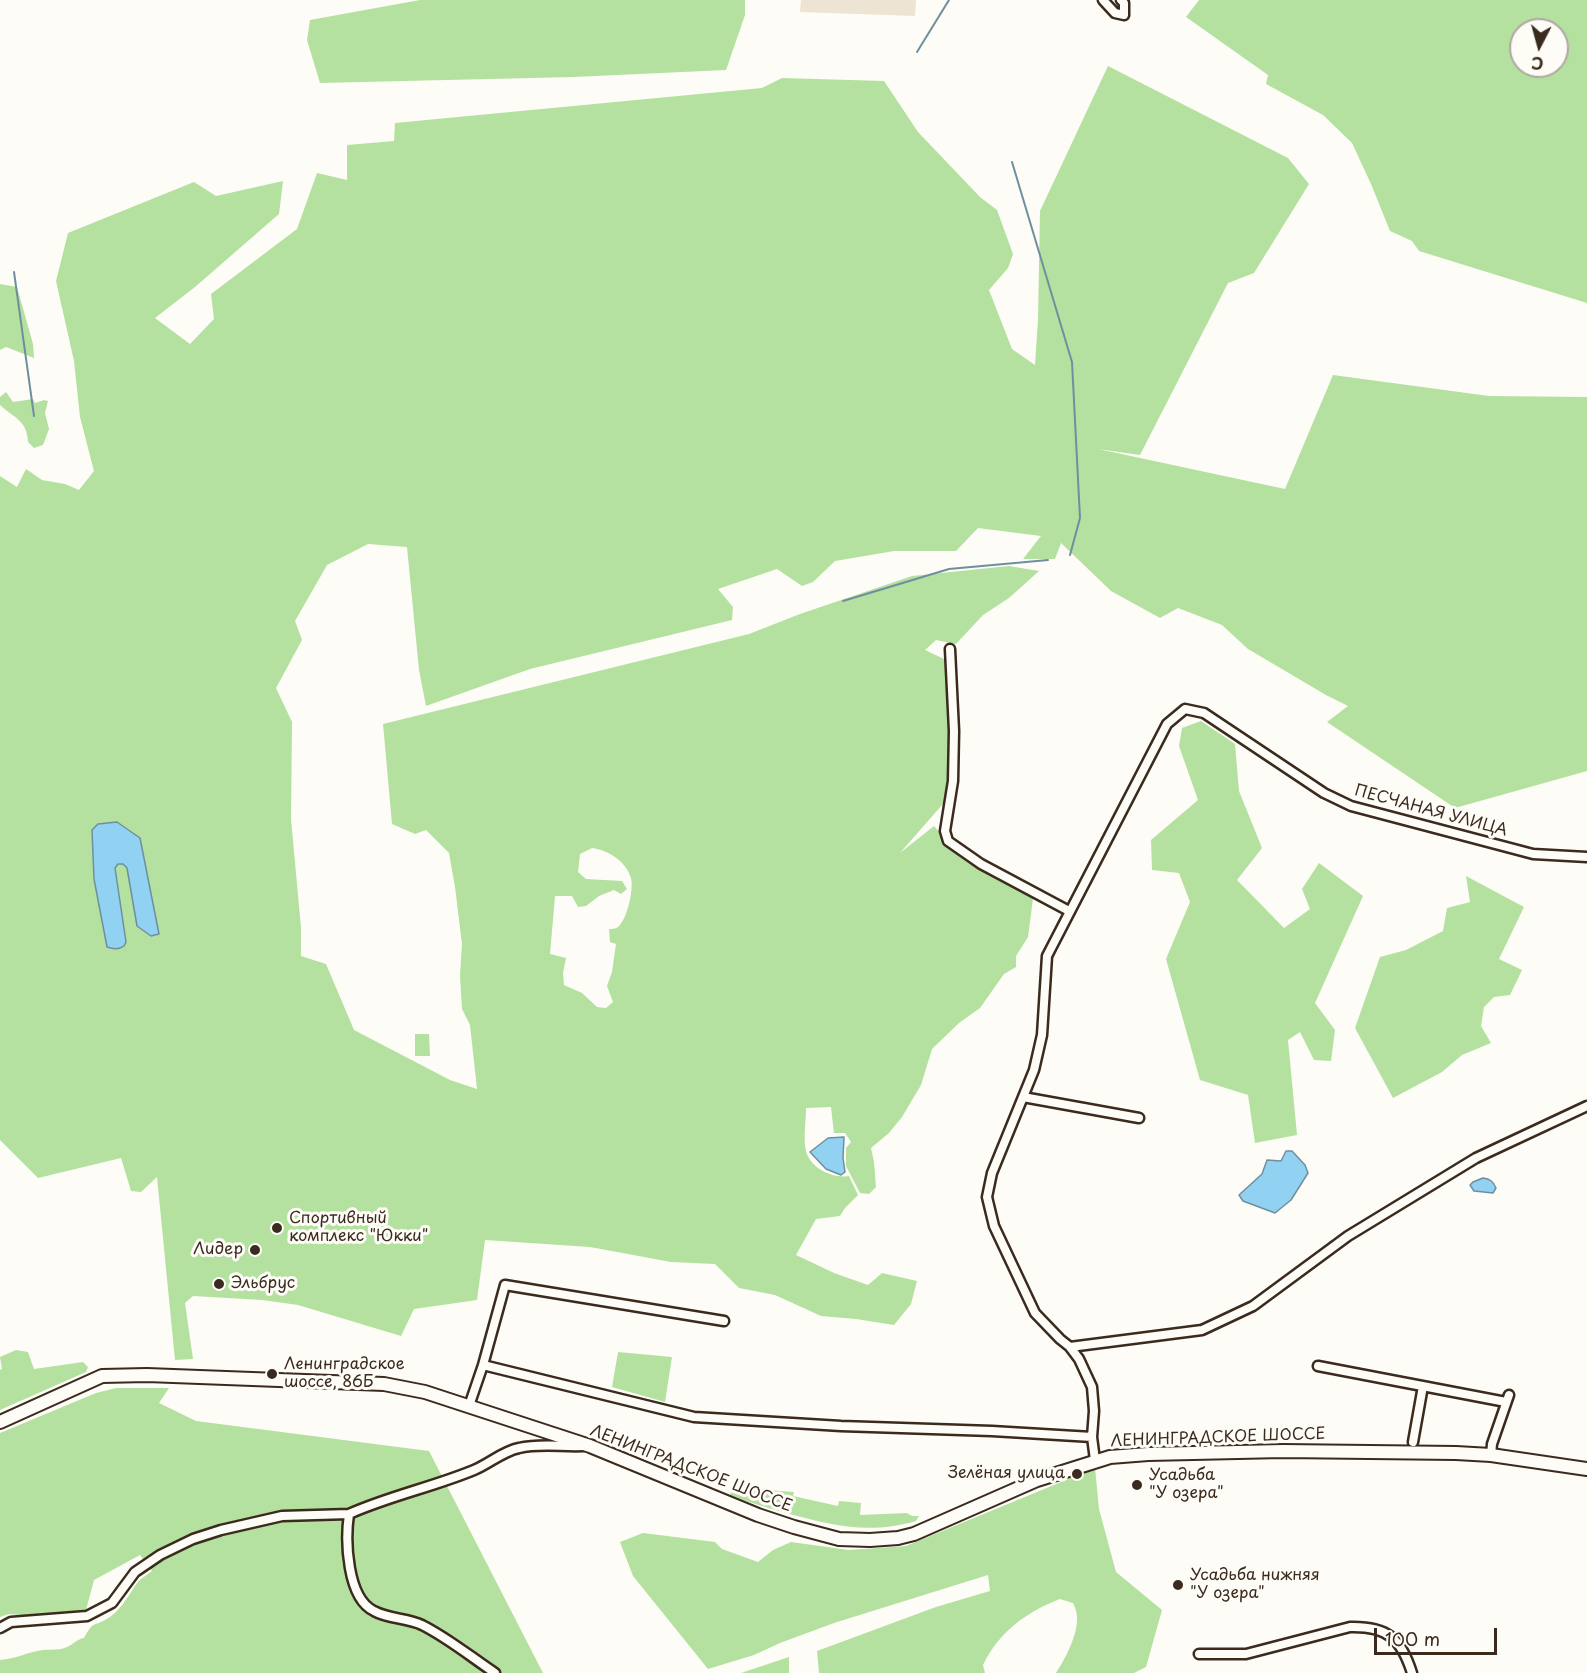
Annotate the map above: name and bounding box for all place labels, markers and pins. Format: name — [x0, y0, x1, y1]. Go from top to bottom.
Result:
place label: Спортивный комплекс "Юкки" — [289, 1209, 428, 1247]
marker: Спортивный комплекс "Юкки" — [270, 1221, 284, 1235]
place label: Лидер — [193, 1240, 243, 1260]
marker: Лидер — [248, 1243, 262, 1257]
place label: Эльбрус — [231, 1274, 295, 1294]
marker: Эльбрус — [212, 1277, 226, 1291]
place label: Ленинградское шоссе, 86Б — [284, 1355, 405, 1393]
marker: Ленинградское шоссе, 86Б — [265, 1367, 279, 1381]
place label: Зелёная улица — [948, 1464, 1065, 1484]
place label: Усадьба "У озера" — [1149, 1466, 1224, 1504]
marker: Зелёная улица — [1070, 1467, 1084, 1481]
marker: Усадьба "У озера" — [1130, 1478, 1144, 1492]
place label: Усадьба нижняя "У озера" — [1190, 1566, 1320, 1604]
marker: Усадьба нижняя "У озера" — [1171, 1578, 1185, 1592]

